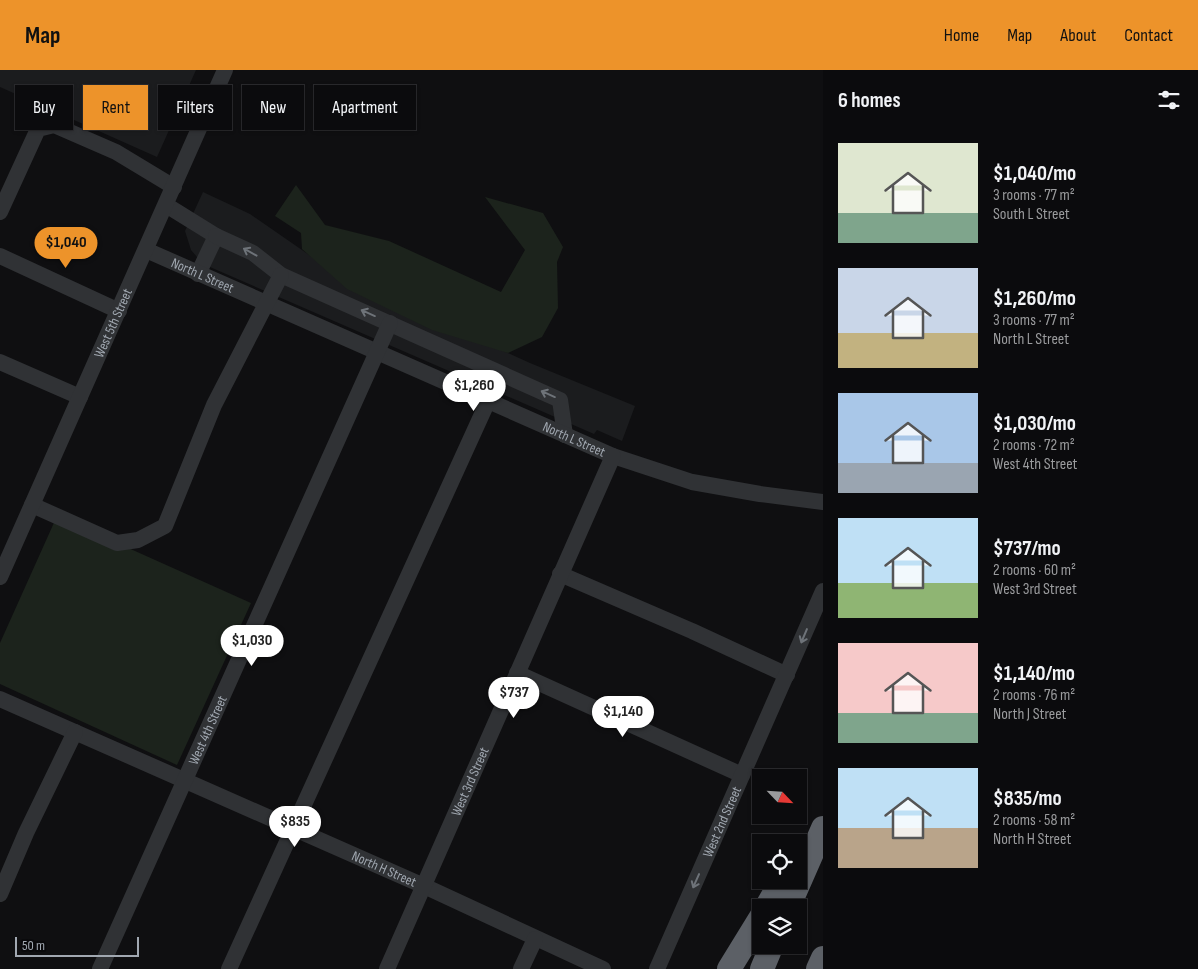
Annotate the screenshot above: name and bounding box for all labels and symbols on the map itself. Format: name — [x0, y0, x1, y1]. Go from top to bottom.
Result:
pin: $1,040 — [25, 226, 107, 269]
one-way arrow — [244, 247, 258, 257]
street label: North L Street — [169, 254, 237, 296]
street label: West 5th Street — [90, 286, 136, 360]
one-way arrow — [361, 308, 376, 318]
pin: $1,260 — [433, 370, 515, 412]
one-way arrow — [541, 389, 556, 399]
street label: North L Street — [540, 418, 608, 460]
pin: $1,030 — [211, 624, 293, 667]
one-way arrow — [798, 628, 808, 643]
pin: $737 — [484, 676, 544, 719]
street label: West 4th Street — [184, 693, 230, 767]
pin: $1,140 — [582, 696, 664, 738]
street label: West 3rd Street — [447, 744, 492, 818]
north arrow — [752, 769, 808, 824]
street label: West 2nd Street — [699, 784, 745, 860]
pin: $835 — [265, 806, 325, 848]
street label: North H Street — [349, 847, 419, 890]
one-way arrow — [690, 873, 700, 888]
scale bar — [15, 934, 139, 957]

